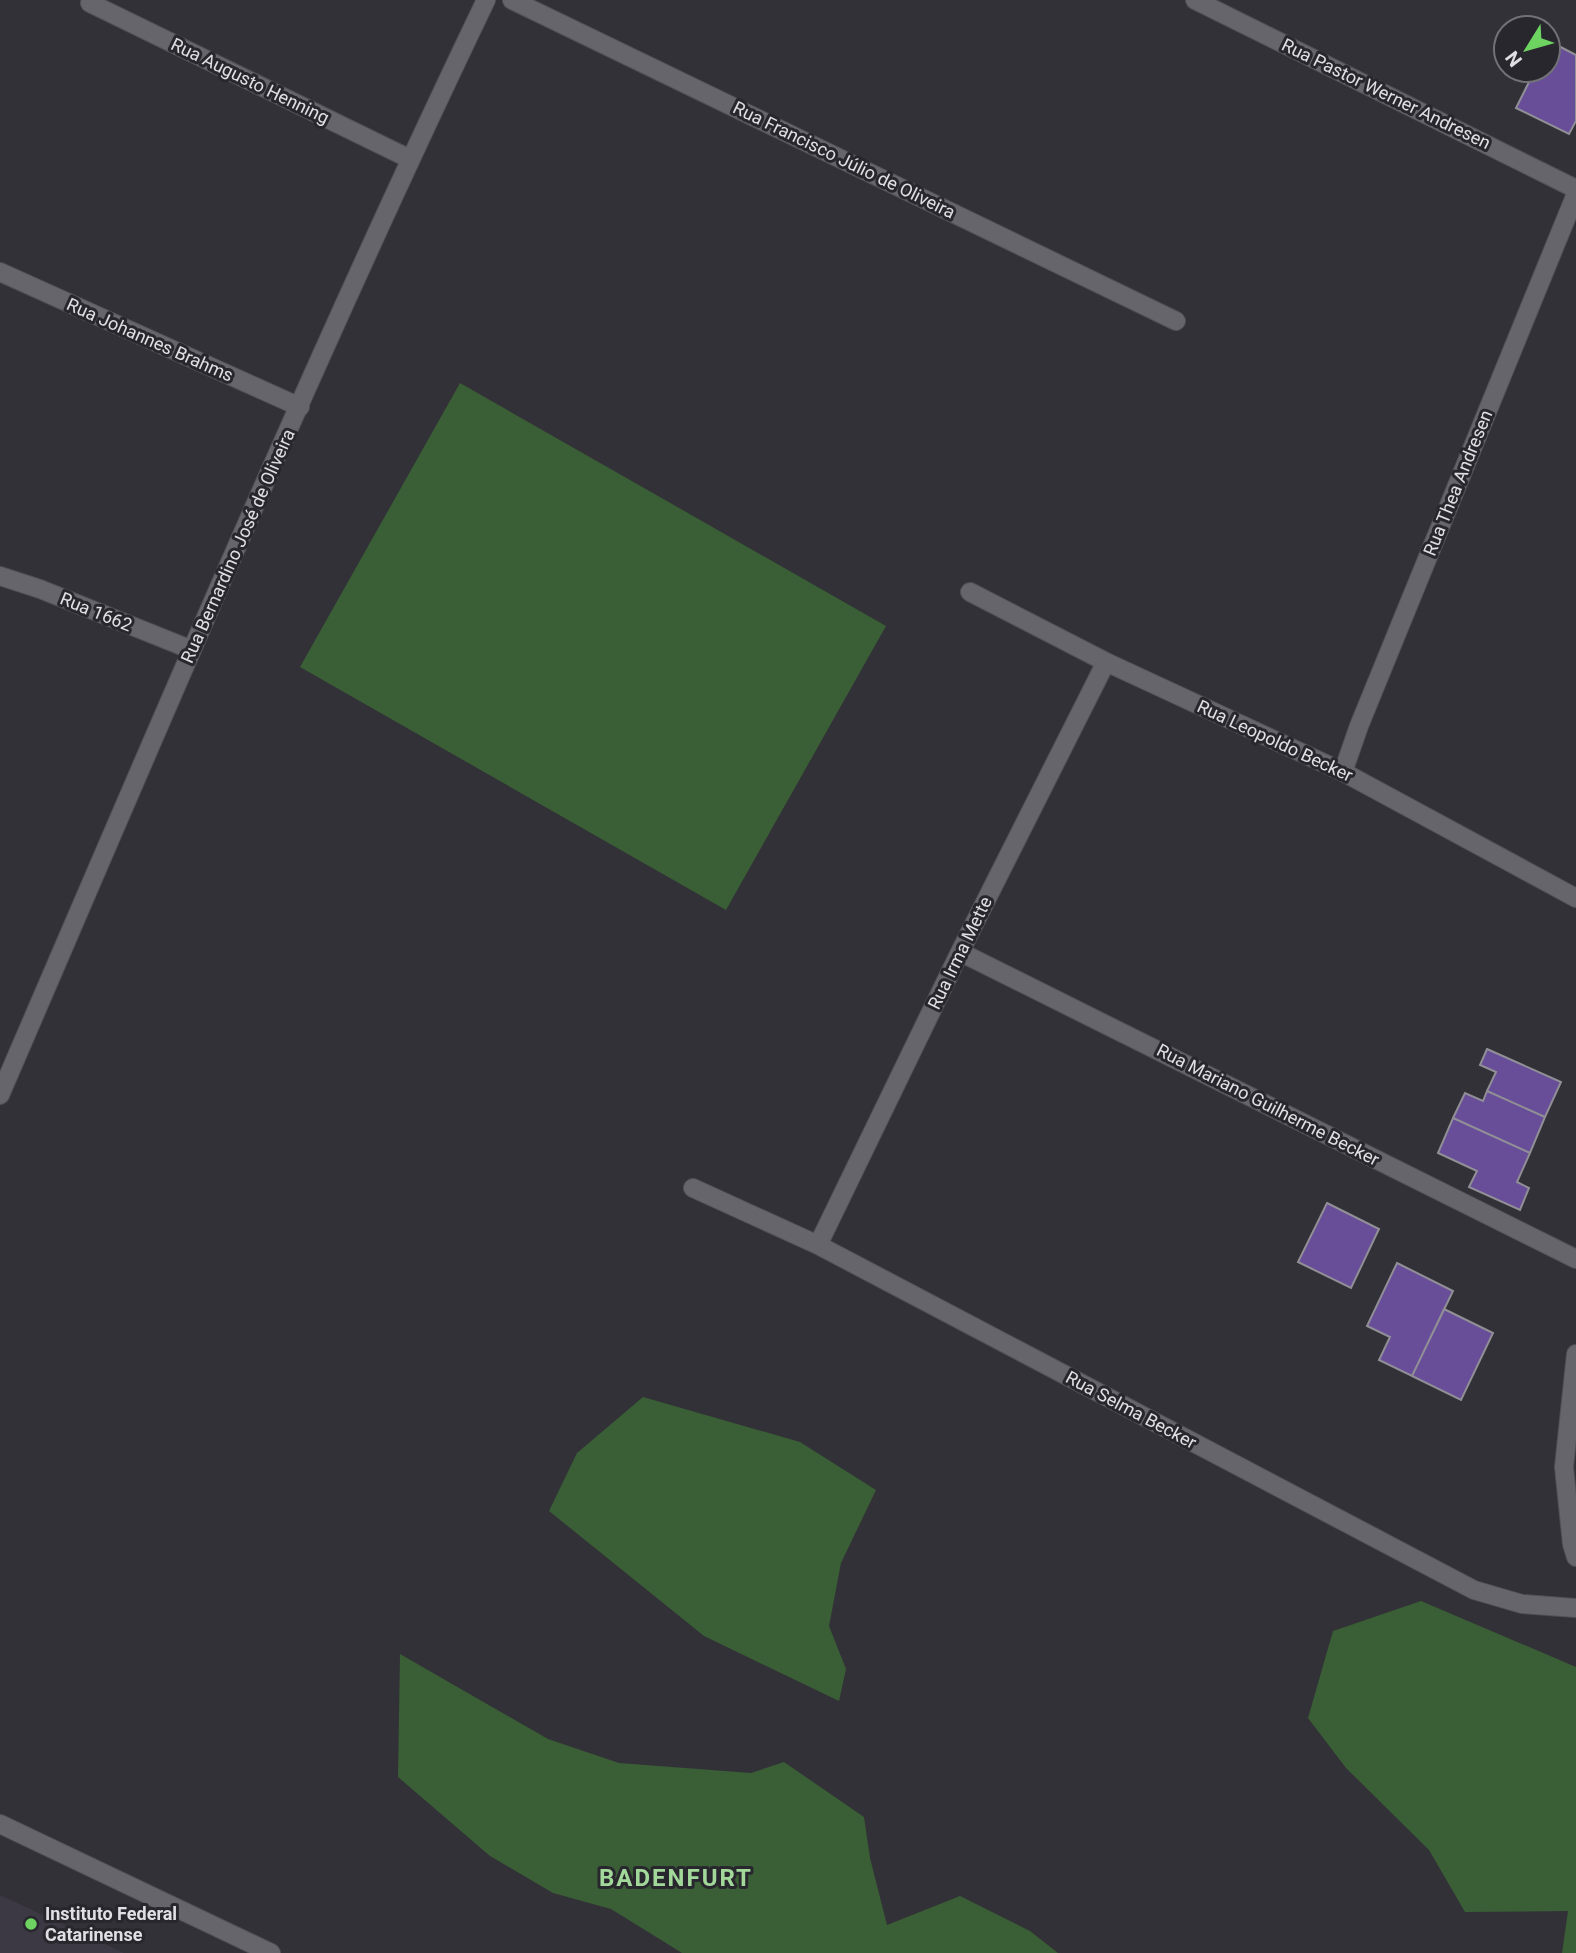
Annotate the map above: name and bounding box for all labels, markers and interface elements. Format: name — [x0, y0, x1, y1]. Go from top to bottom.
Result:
north arrow — [1492, 14, 1562, 84]
street label: Rua Augusto Henning — [168, 33, 333, 128]
street label: Rua Pastor Werner Andresen — [1278, 34, 1494, 153]
text: N — [1501, 47, 1527, 71]
street label: Rua Francisco Júlio de Oliveira — [730, 97, 959, 223]
street label: Rua Johannes Brahms — [64, 293, 237, 386]
street label: Rua Thea Andresen — [1419, 407, 1496, 559]
street label: Rua Bernardino José de Oliveira — [176, 426, 299, 666]
street label: Rua 1662 — [57, 588, 135, 635]
street label: Rua Leopoldo Becker — [1194, 695, 1356, 786]
street label: Rua Irma Mette — [923, 893, 996, 1013]
street label: Rua Mariano Guilherme Becker — [1154, 1039, 1383, 1170]
street label: Rua Selma Becker — [1062, 1366, 1200, 1453]
district label: BADENFURT — [599, 1864, 753, 1892]
place label: Instituto Federal Catarinense — [45, 1903, 177, 1945]
marker: Instituto Federal Catarinense — [23, 1916, 39, 1932]

